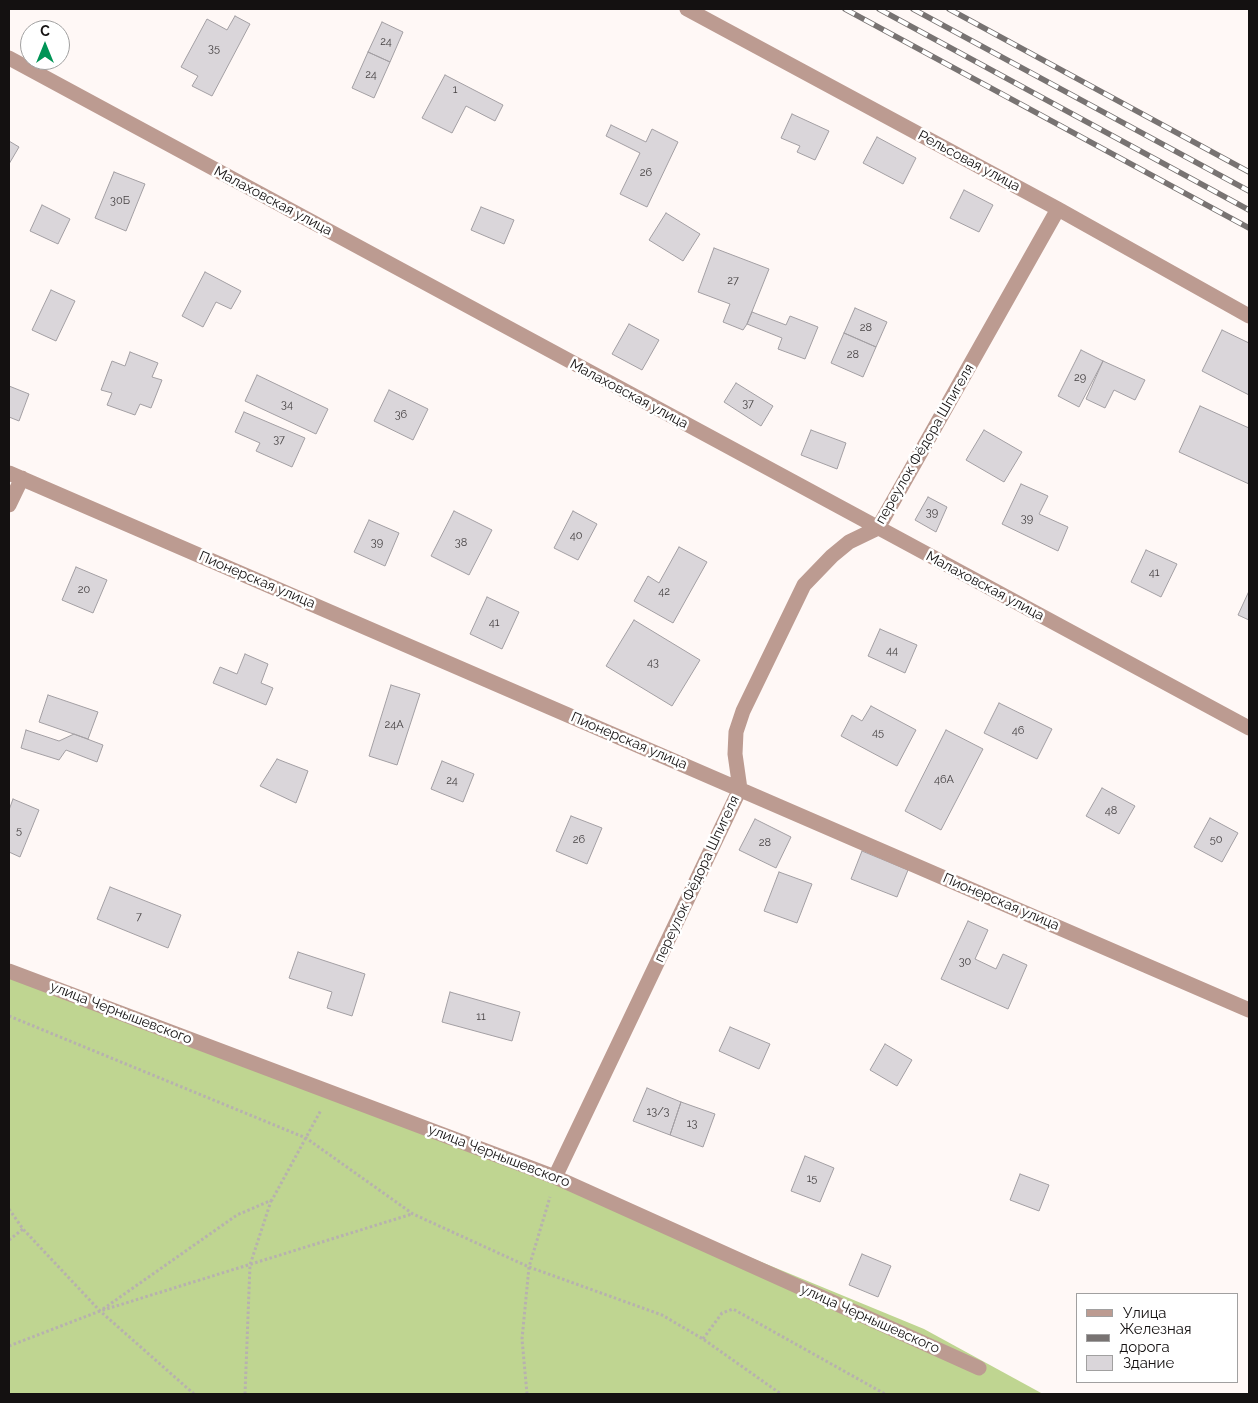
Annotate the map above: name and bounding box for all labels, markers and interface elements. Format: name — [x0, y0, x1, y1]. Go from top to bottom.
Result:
north arrow — [20, 20, 70, 70]
text: С — [40, 23, 50, 39]
house number: 24 — [380, 35, 392, 49]
house number: 35 — [208, 42, 220, 56]
house number: 24 — [365, 68, 377, 82]
house number: 1 — [453, 83, 457, 97]
street label: Рельсовая улица — [915, 127, 1023, 195]
street label: Малаховская улица — [211, 163, 335, 239]
house number: 26 — [640, 166, 652, 180]
house number: 30Б — [110, 194, 130, 208]
house number: 27 — [727, 274, 739, 288]
house number: 28 — [860, 321, 872, 335]
house number: 28 — [847, 348, 859, 362]
street label: Малаховская улица — [567, 356, 691, 432]
street label: переулок Фёдора Шпигеля — [872, 361, 978, 527]
house number: 29 — [1074, 371, 1086, 385]
house number: 37 — [742, 397, 754, 411]
house number: 34 — [281, 398, 293, 412]
house number: 36 — [395, 408, 407, 422]
house number: 37 — [273, 433, 285, 447]
house number: 39 — [926, 506, 938, 520]
house number: 39 — [1021, 512, 1033, 526]
house number: 40 — [570, 529, 582, 543]
house number: 39 — [371, 536, 383, 550]
house number: 38 — [455, 536, 467, 550]
street label: Пионерская улица — [196, 548, 318, 612]
street label: Малаховская улица — [923, 548, 1047, 624]
house number: 41 — [1149, 566, 1159, 580]
house number: 20 — [78, 583, 90, 597]
house number: 42 — [658, 585, 670, 599]
house number: 41 — [489, 616, 499, 630]
house number: 44 — [886, 644, 898, 658]
house number: 43 — [647, 656, 659, 670]
street label: Пионерская улица — [568, 709, 690, 773]
house number: 24А — [384, 718, 404, 732]
house number: 46 — [1012, 724, 1024, 738]
house number: 45 — [872, 726, 884, 740]
house number: 46А — [934, 773, 954, 787]
house number: 24 — [446, 774, 458, 788]
street label: переулок Фёдора Шпигеля — [651, 793, 743, 965]
house number: 48 — [1105, 804, 1117, 818]
house number: 5 — [16, 824, 22, 838]
house number: 26 — [573, 833, 585, 847]
house number: 50 — [1210, 833, 1222, 847]
house number: 28 — [759, 836, 771, 850]
street label: Пионерская улица — [940, 870, 1062, 934]
house number: 7 — [136, 910, 142, 924]
house number: 30 — [959, 955, 971, 969]
street label: улица Чернышевского — [48, 978, 194, 1048]
house number: 11 — [476, 1010, 486, 1024]
house number: 13/3 — [647, 1105, 669, 1119]
house number: 13 — [687, 1117, 697, 1131]
street label: улица Чернышевского — [426, 1121, 572, 1191]
house number: 15 — [807, 1172, 817, 1186]
street label: улица Чернышевского — [798, 1281, 942, 1357]
legend — [1076, 1293, 1238, 1383]
text: Улица — [1123, 1304, 1167, 1322]
text: Железная дорога — [1120, 1320, 1192, 1356]
text: Здание — [1123, 1354, 1174, 1372]

